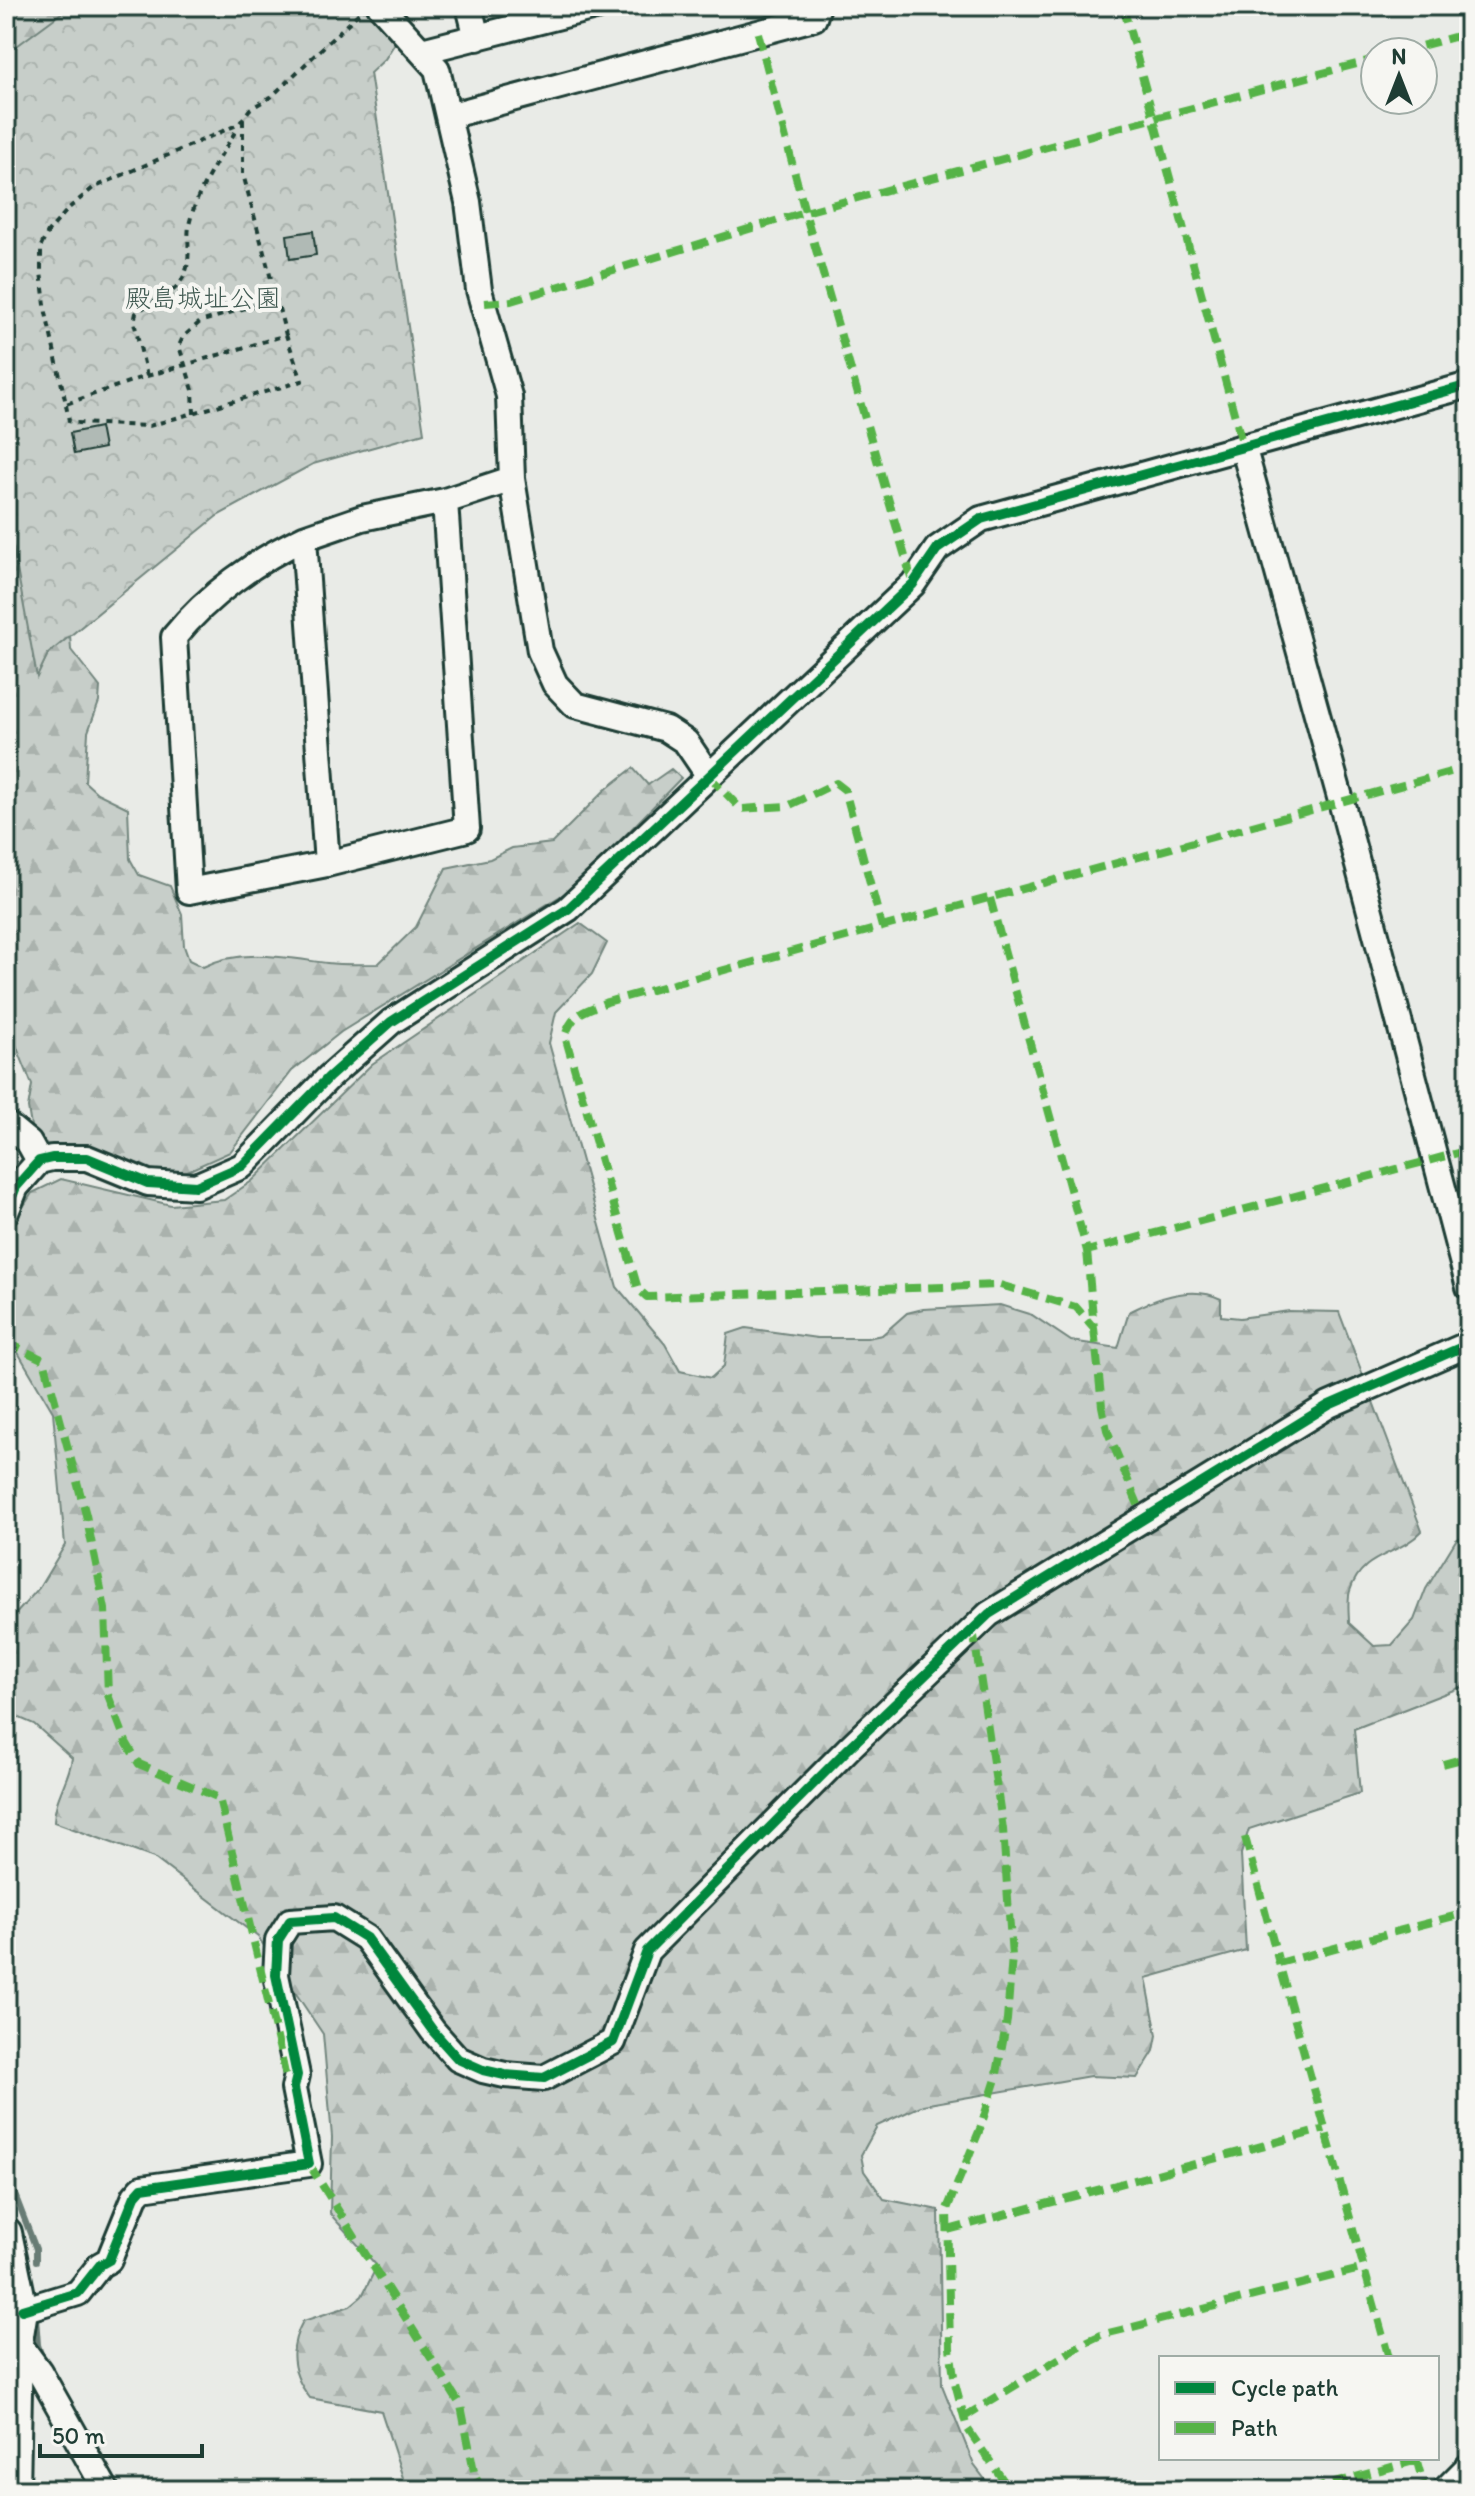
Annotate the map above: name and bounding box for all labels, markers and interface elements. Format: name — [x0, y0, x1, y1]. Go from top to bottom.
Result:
north arrow — [1359, 36, 1439, 116]
text: N — [1392, 43, 1406, 70]
park label: 殿島城址公園 — [125, 282, 281, 314]
legend — [1159, 2356, 1439, 2460]
text: Cycle path — [1231, 2373, 1338, 2402]
scale bar — [40, 2408, 202, 2458]
text: Path — [1231, 2413, 1278, 2442]
text: 50 m — [52, 2421, 105, 2450]

